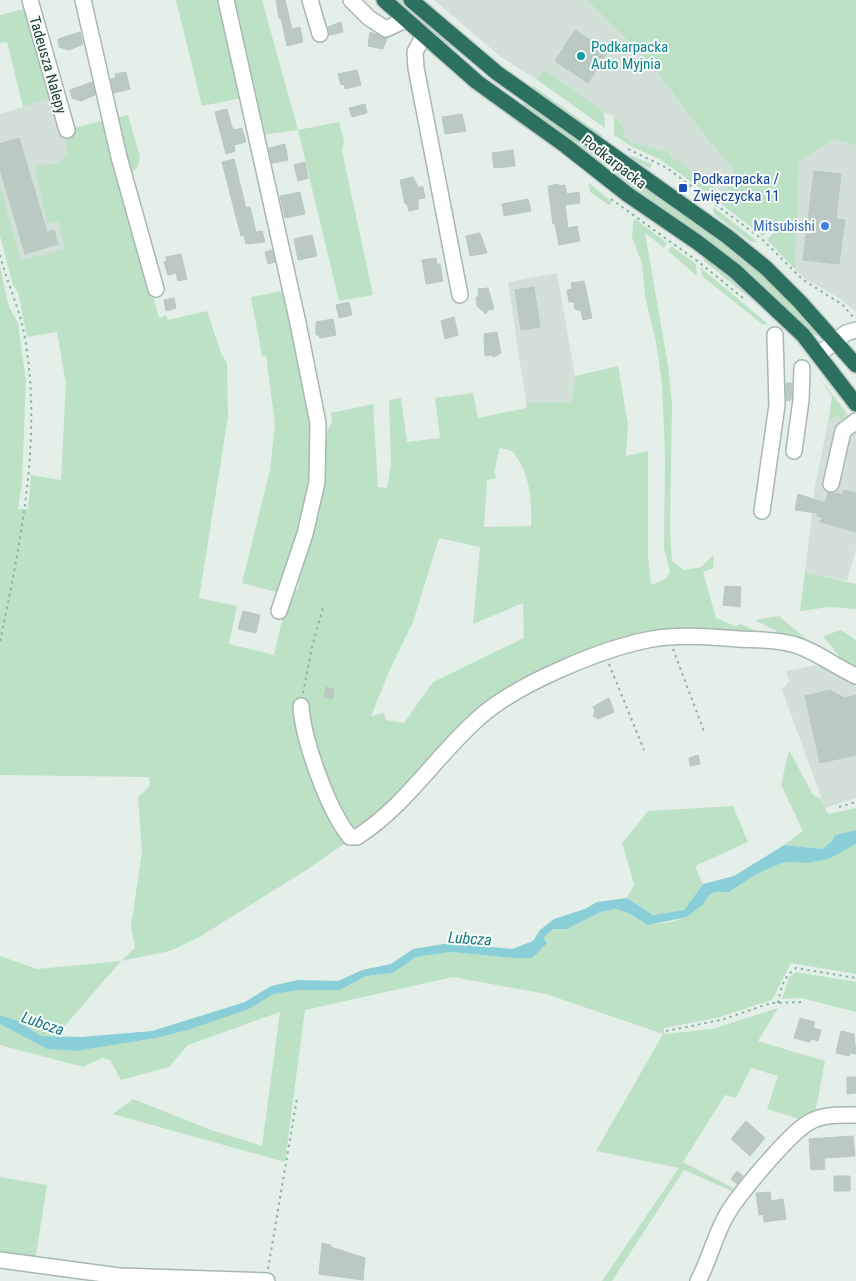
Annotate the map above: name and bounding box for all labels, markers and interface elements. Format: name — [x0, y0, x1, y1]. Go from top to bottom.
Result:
street label: Tadeusza Nalepy — [26, 14, 70, 116]
place label: Podkarpacka Auto Myjnia — [591, 38, 668, 73]
marker: Podkarpacka Auto Myjnia — [575, 50, 587, 62]
street label: Podkarpacka — [578, 131, 650, 193]
place label: Podkarpacka / Zwięczycka 11 — [693, 170, 780, 205]
marker: Podkarpacka / Zwięczycka 11 — [677, 182, 689, 194]
place label: Mitsubishi — [753, 217, 815, 235]
marker: Mitsubishi — [819, 220, 831, 232]
water label: Lubcza — [448, 928, 492, 949]
water label: Lubcza — [19, 1007, 67, 1040]

